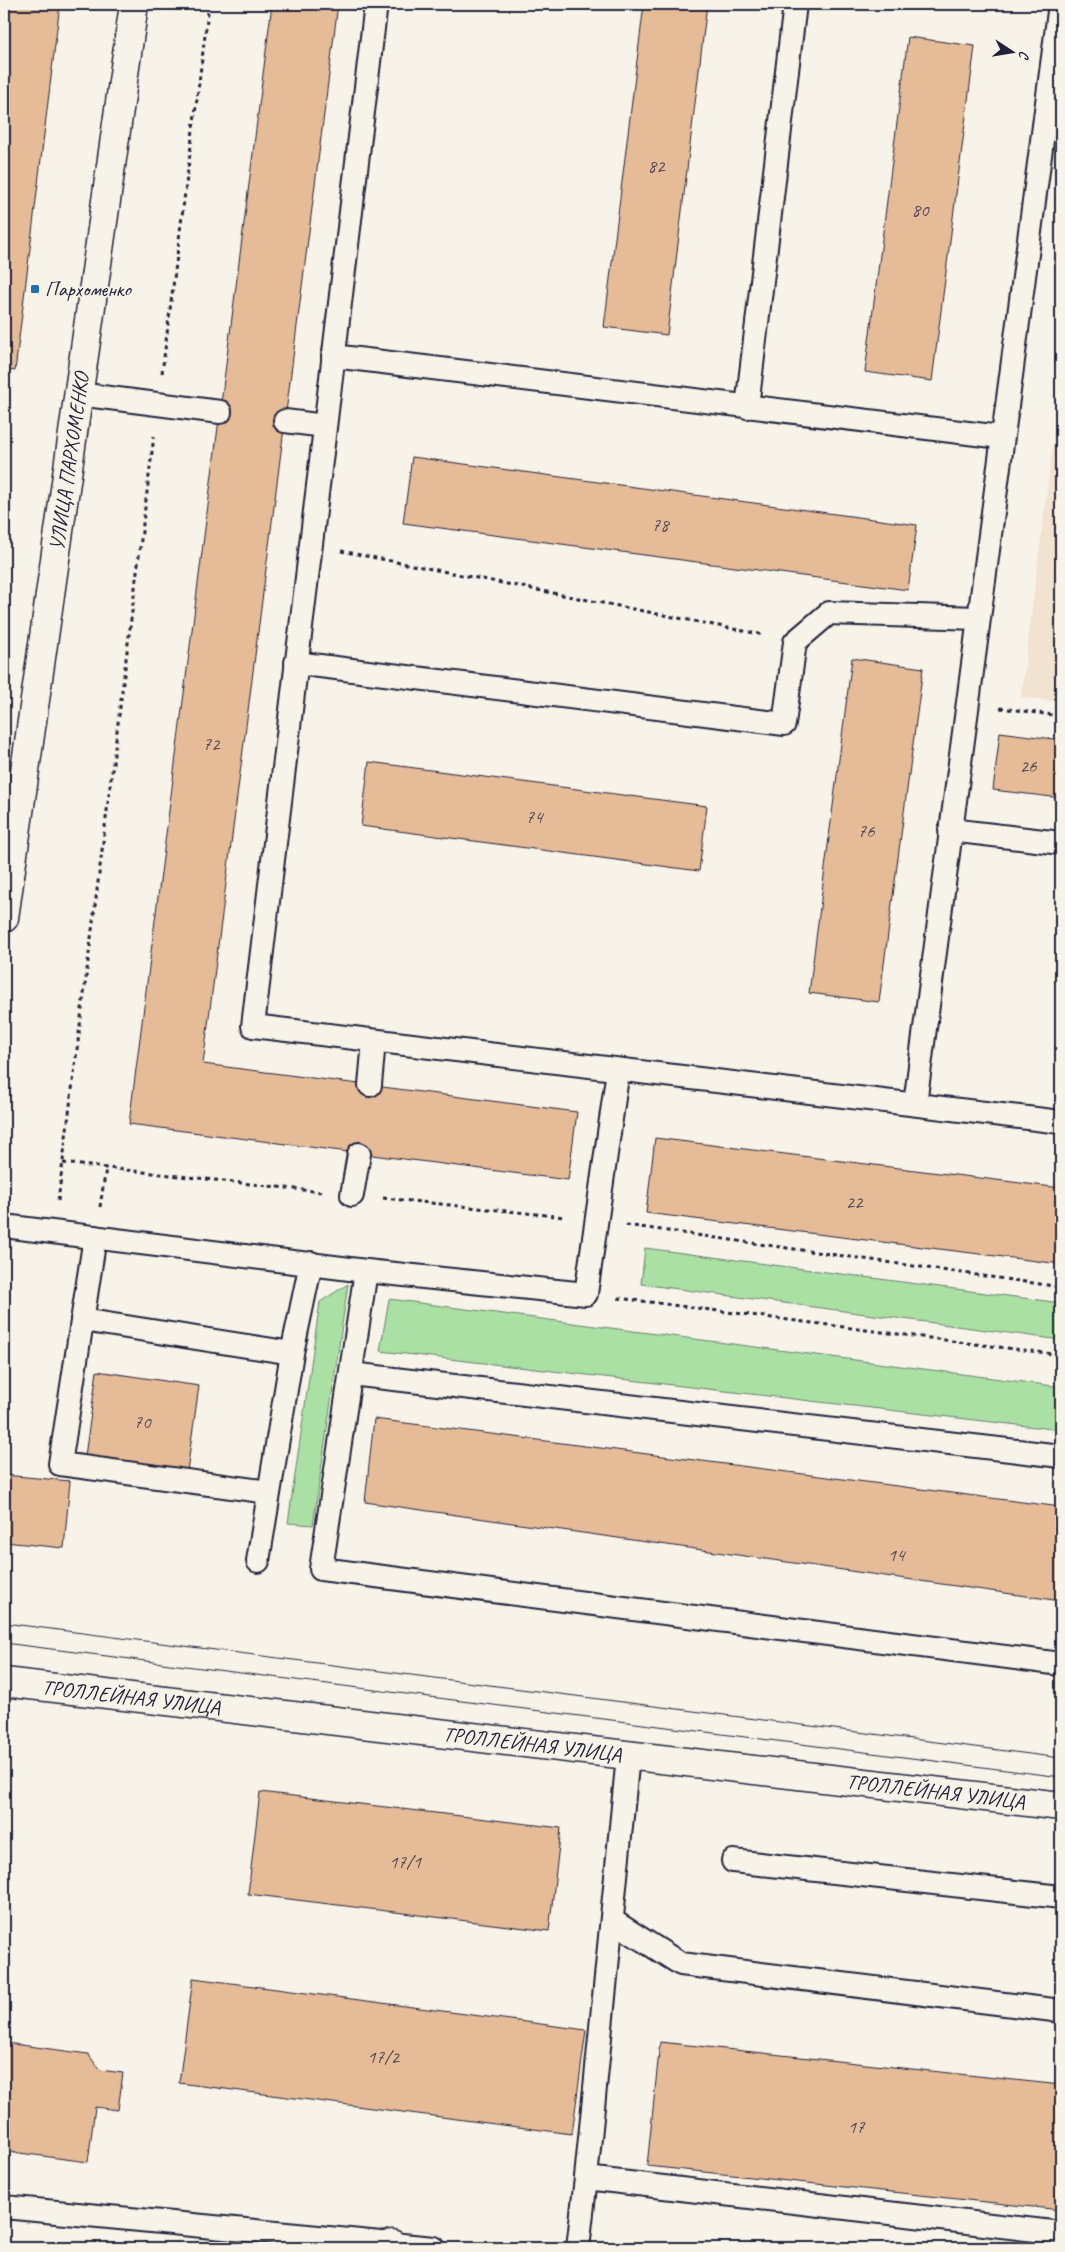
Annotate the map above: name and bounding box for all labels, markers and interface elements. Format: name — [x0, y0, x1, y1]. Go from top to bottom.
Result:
north arrow — [988, 28, 1038, 78]
text: С — [1015, 49, 1033, 62]
house number: 82 — [647, 154, 666, 178]
house number: 80 — [911, 198, 930, 222]
place label: Пархоменко — [45, 276, 132, 302]
marker: Пархоменко — [29, 283, 41, 295]
street label: УЛИЦА ПАРХОМЕНКО — [43, 368, 95, 552]
house number: 78 — [651, 513, 671, 537]
house number: 72 — [202, 732, 221, 756]
house number: 26 — [1019, 754, 1038, 778]
house number: 74 — [525, 805, 545, 829]
house number: 76 — [857, 819, 876, 843]
house number: 22 — [845, 1190, 864, 1214]
house number: 70 — [133, 1410, 152, 1434]
house number: 14 — [887, 1543, 907, 1567]
street label: ТРОЛЛЕЙНАЯ УЛИЦА — [41, 1674, 222, 1720]
street label: ТРОЛЛЕЙНАЯ УЛИЦА — [442, 1721, 623, 1767]
street label: ТРОЛЛЕЙНАЯ УЛИЦА — [845, 1768, 1027, 1815]
house number: 17/1 — [389, 1850, 422, 1874]
house number: 17/2 — [367, 2045, 400, 2069]
house number: 17 — [847, 2115, 866, 2139]

